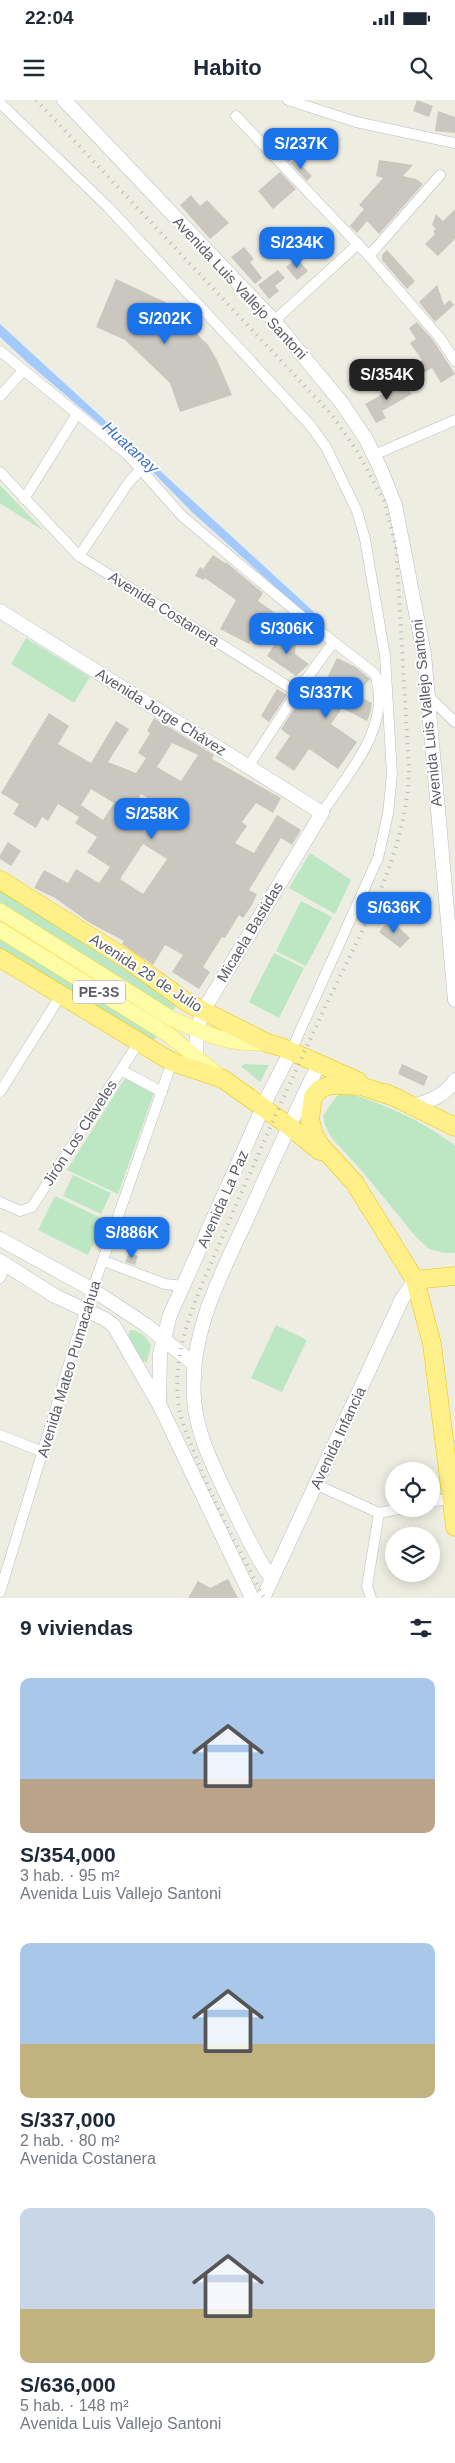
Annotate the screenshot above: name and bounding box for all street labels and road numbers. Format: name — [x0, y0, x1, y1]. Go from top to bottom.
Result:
street label: Avenida Luis Vallejo Santoni — [170, 213, 311, 362]
street label: Avenida Costanera — [106, 568, 223, 650]
street label: Avenida Luis Vallejo Santoni — [408, 618, 445, 808]
street label: Avenida Jorge Chávez — [93, 664, 230, 759]
street label: Micaela Bastidas — [213, 879, 286, 985]
street label: Avenida 28 de Julio — [87, 930, 206, 1015]
road number: PE-3S — [73, 980, 125, 1004]
street label: Jirón Los Claveles — [39, 1077, 120, 1189]
street label: Avenida La Paz — [193, 1147, 252, 1250]
street label: Avenida Mateo Pumacahua — [33, 1278, 104, 1459]
street label: Avenida Infancia — [306, 1383, 369, 1492]

